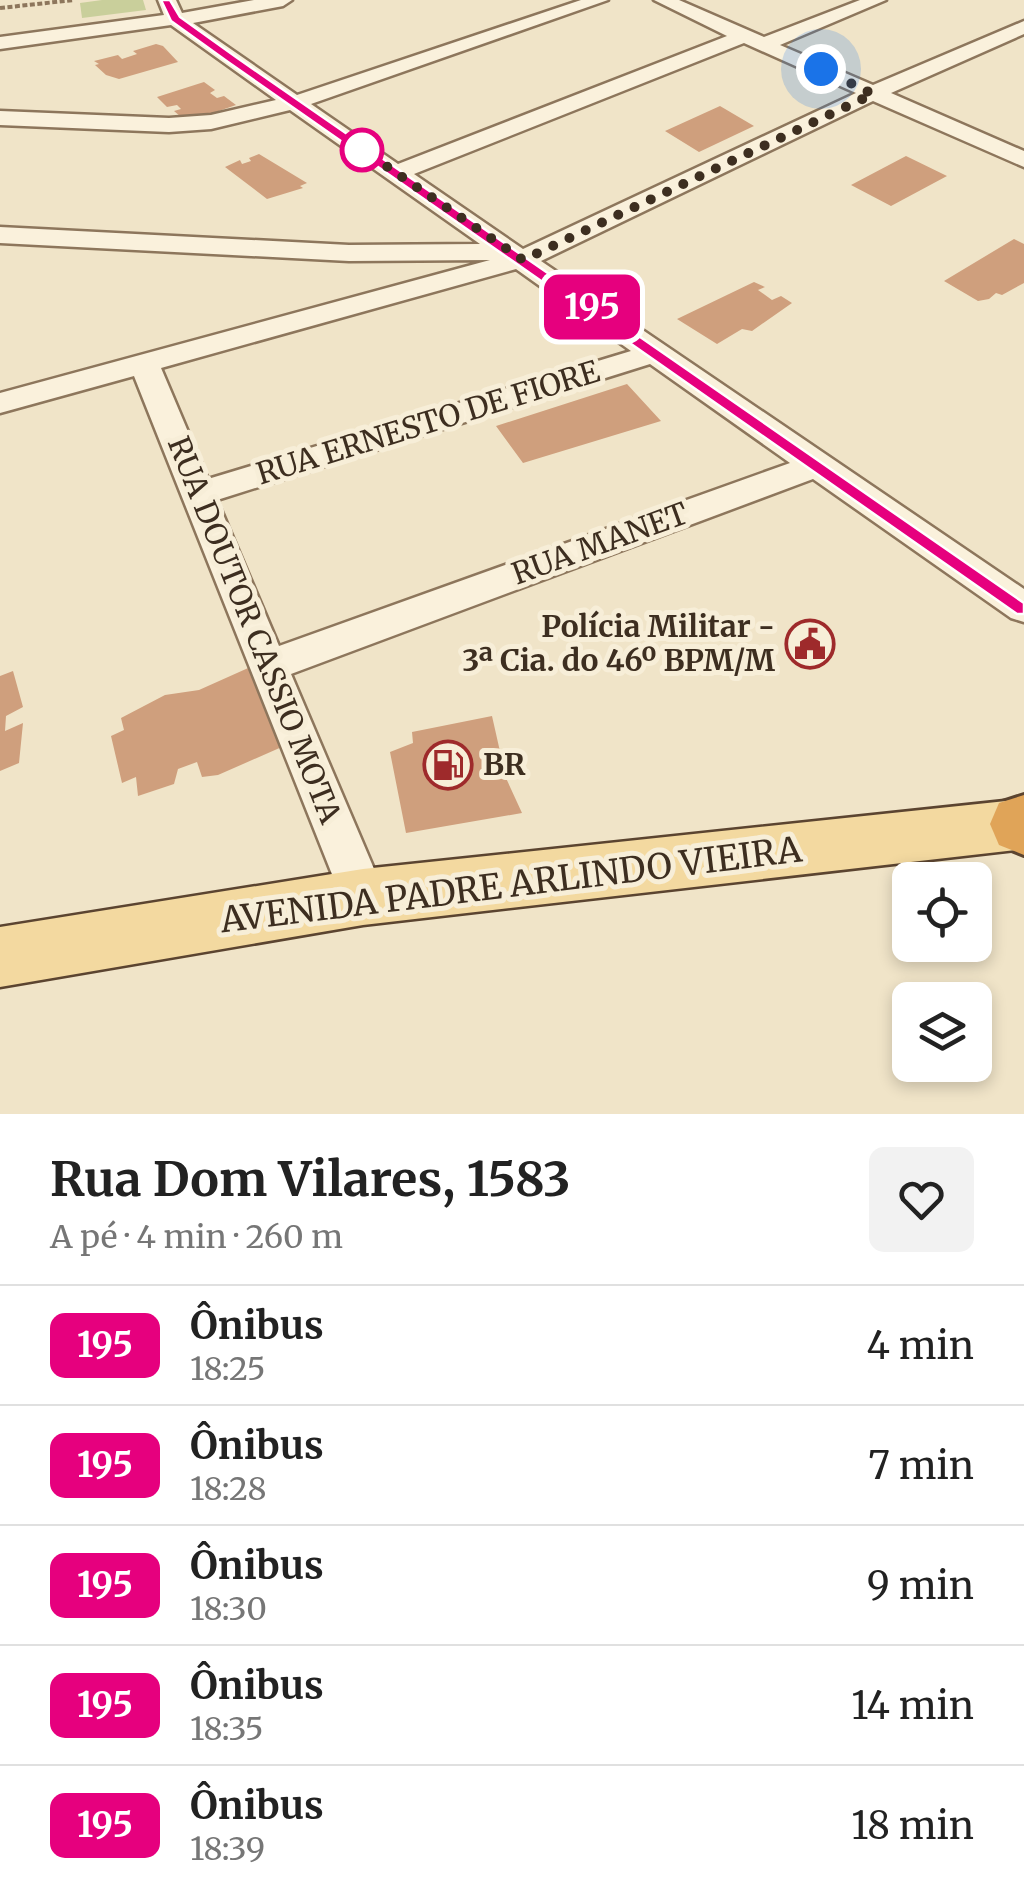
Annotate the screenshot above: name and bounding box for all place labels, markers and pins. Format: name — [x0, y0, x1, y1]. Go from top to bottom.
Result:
unlabelled marker — [341, 129, 383, 171]
place label: Polícia Militar - 3ª Cia. do 46º BPM/M — [462, 607, 775, 679]
public building icon: Polícia Militar - 3ª Cia. do 46º BPM/M — [784, 618, 836, 670]
fuel station icon: BR — [422, 739, 474, 791]
place label: BR — [483, 745, 526, 783]

